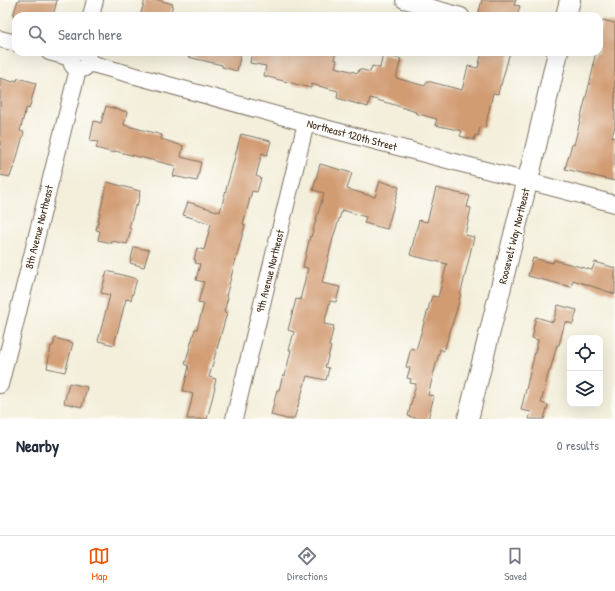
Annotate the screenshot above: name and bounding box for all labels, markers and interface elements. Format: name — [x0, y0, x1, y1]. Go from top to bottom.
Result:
search box — [12, 12, 603, 56]
icon: search — [26, 23, 48, 45]
text: Search here — [58, 24, 122, 45]
street label: Northeast 120th Street — [305, 116, 399, 154]
street label: 8th Avenue Northeast — [22, 183, 56, 270]
street label: Roosevelt Way Northeast — [495, 186, 533, 285]
street label: 9th Avenue Northeast — [253, 228, 287, 314]
map controls — [567, 335, 603, 407]
button: locate — [567, 335, 603, 371]
button: layers — [567, 371, 603, 407]
text: Nearby — [16, 434, 59, 457]
text: 0 results — [557, 436, 599, 454]
tab: Map — [88, 545, 110, 583]
tab: Directions — [287, 545, 328, 583]
tab: Saved — [504, 545, 527, 583]

